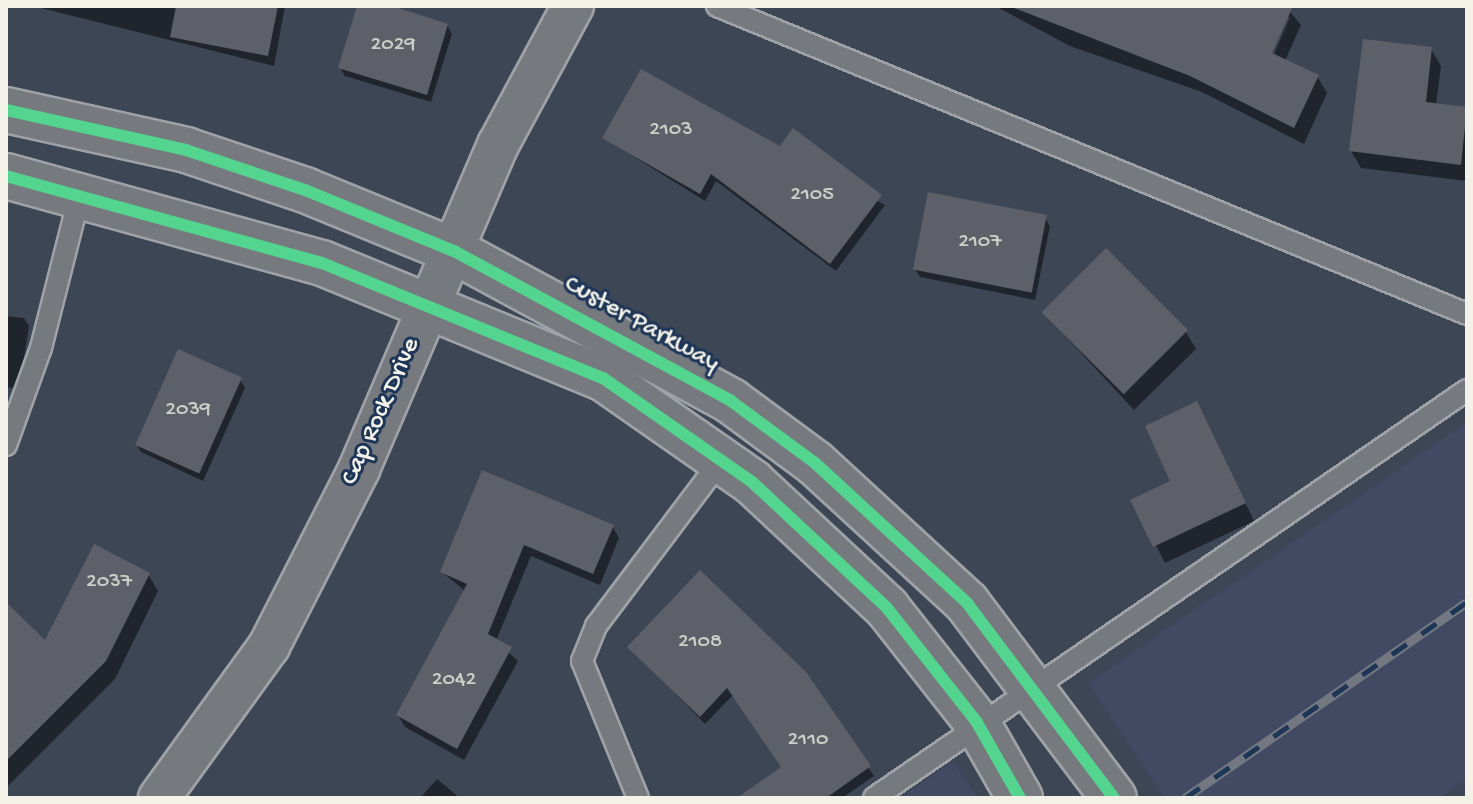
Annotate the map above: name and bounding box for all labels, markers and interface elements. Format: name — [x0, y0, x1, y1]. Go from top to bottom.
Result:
house number: 2029 — [370, 33, 416, 59]
house number: 2103 — [649, 118, 693, 144]
house number: 2105 — [790, 183, 834, 209]
house number: 2107 — [958, 230, 1002, 256]
street label: Custer Parkway — [558, 270, 724, 380]
street label: Cap Rock Drive — [336, 334, 428, 490]
house number: 2039 — [165, 398, 211, 424]
house number: 2037 — [86, 570, 132, 596]
house number: 2108 — [678, 630, 722, 656]
house number: 2042 — [432, 668, 476, 694]
house number: 2110 — [787, 728, 829, 754]

